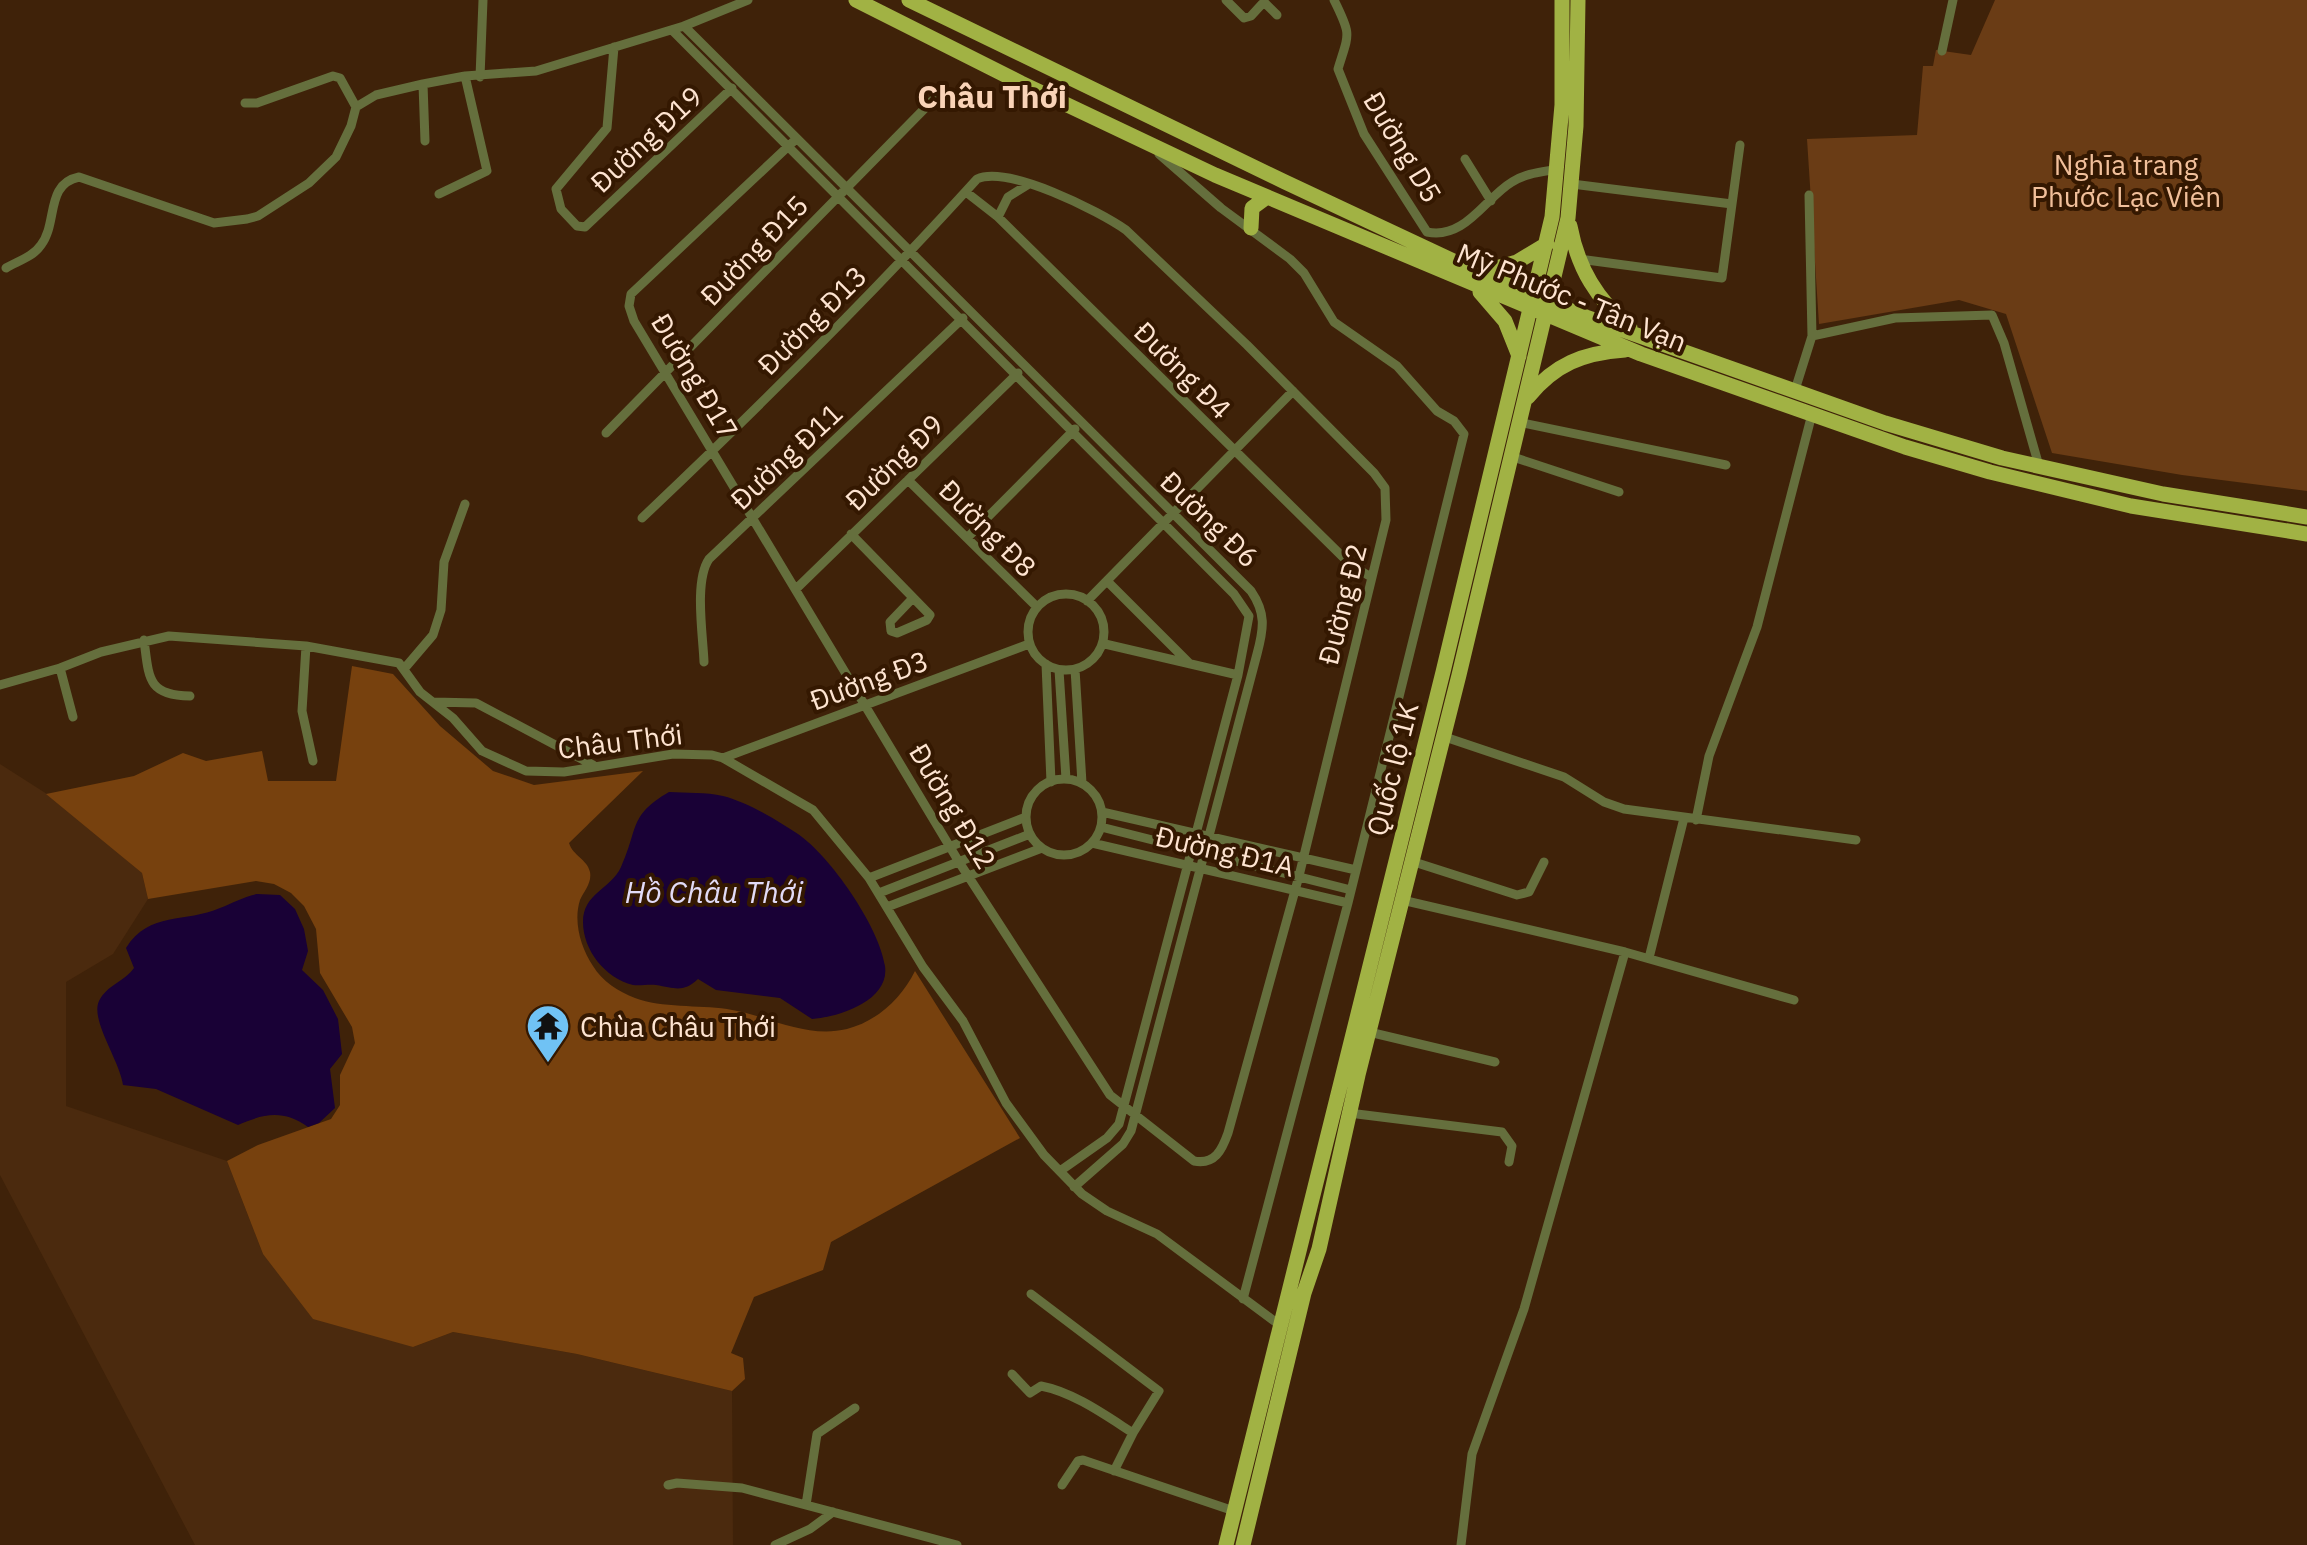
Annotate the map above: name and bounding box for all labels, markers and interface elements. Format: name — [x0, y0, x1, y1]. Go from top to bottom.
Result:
district label: Châu Thới — [917, 75, 1067, 117]
street label: Đường Đ19 — [582, 78, 710, 200]
street label: Đường D5 — [1355, 85, 1451, 209]
park label: Nghĩa trang Phước Lạc Viên — [2031, 146, 2221, 215]
street label: Đường Đ15 — [692, 187, 816, 313]
street label: Mỹ Phước - Tân Vạn — [1452, 234, 1692, 360]
street label: Đường Đ13 — [749, 257, 875, 383]
street label: Đường Đ17 — [643, 306, 747, 446]
street label: Đường Đ4 — [1126, 313, 1240, 427]
street label: Đường Đ11 — [722, 395, 850, 517]
street label: Đường Đ9 — [837, 406, 951, 518]
street label: Đường Đ6 — [1153, 463, 1267, 575]
street label: Đường Đ8 — [931, 471, 1045, 585]
street label: Đường Đ2 — [1309, 540, 1375, 668]
street label: Đường Đ3 — [805, 642, 933, 718]
street label: Quốc lộ 1K — [1358, 698, 1427, 840]
street label: Châu Thới — [556, 715, 684, 767]
street label: Đường Đ12 — [901, 736, 1005, 876]
street label: Đường Đ1A — [1152, 817, 1298, 885]
water label: Hồ Châu Thới — [625, 872, 803, 911]
temple icon: Chùa Châu Thới — [525, 1003, 571, 1064]
place label: Chùa Châu Thới — [580, 1008, 776, 1045]

